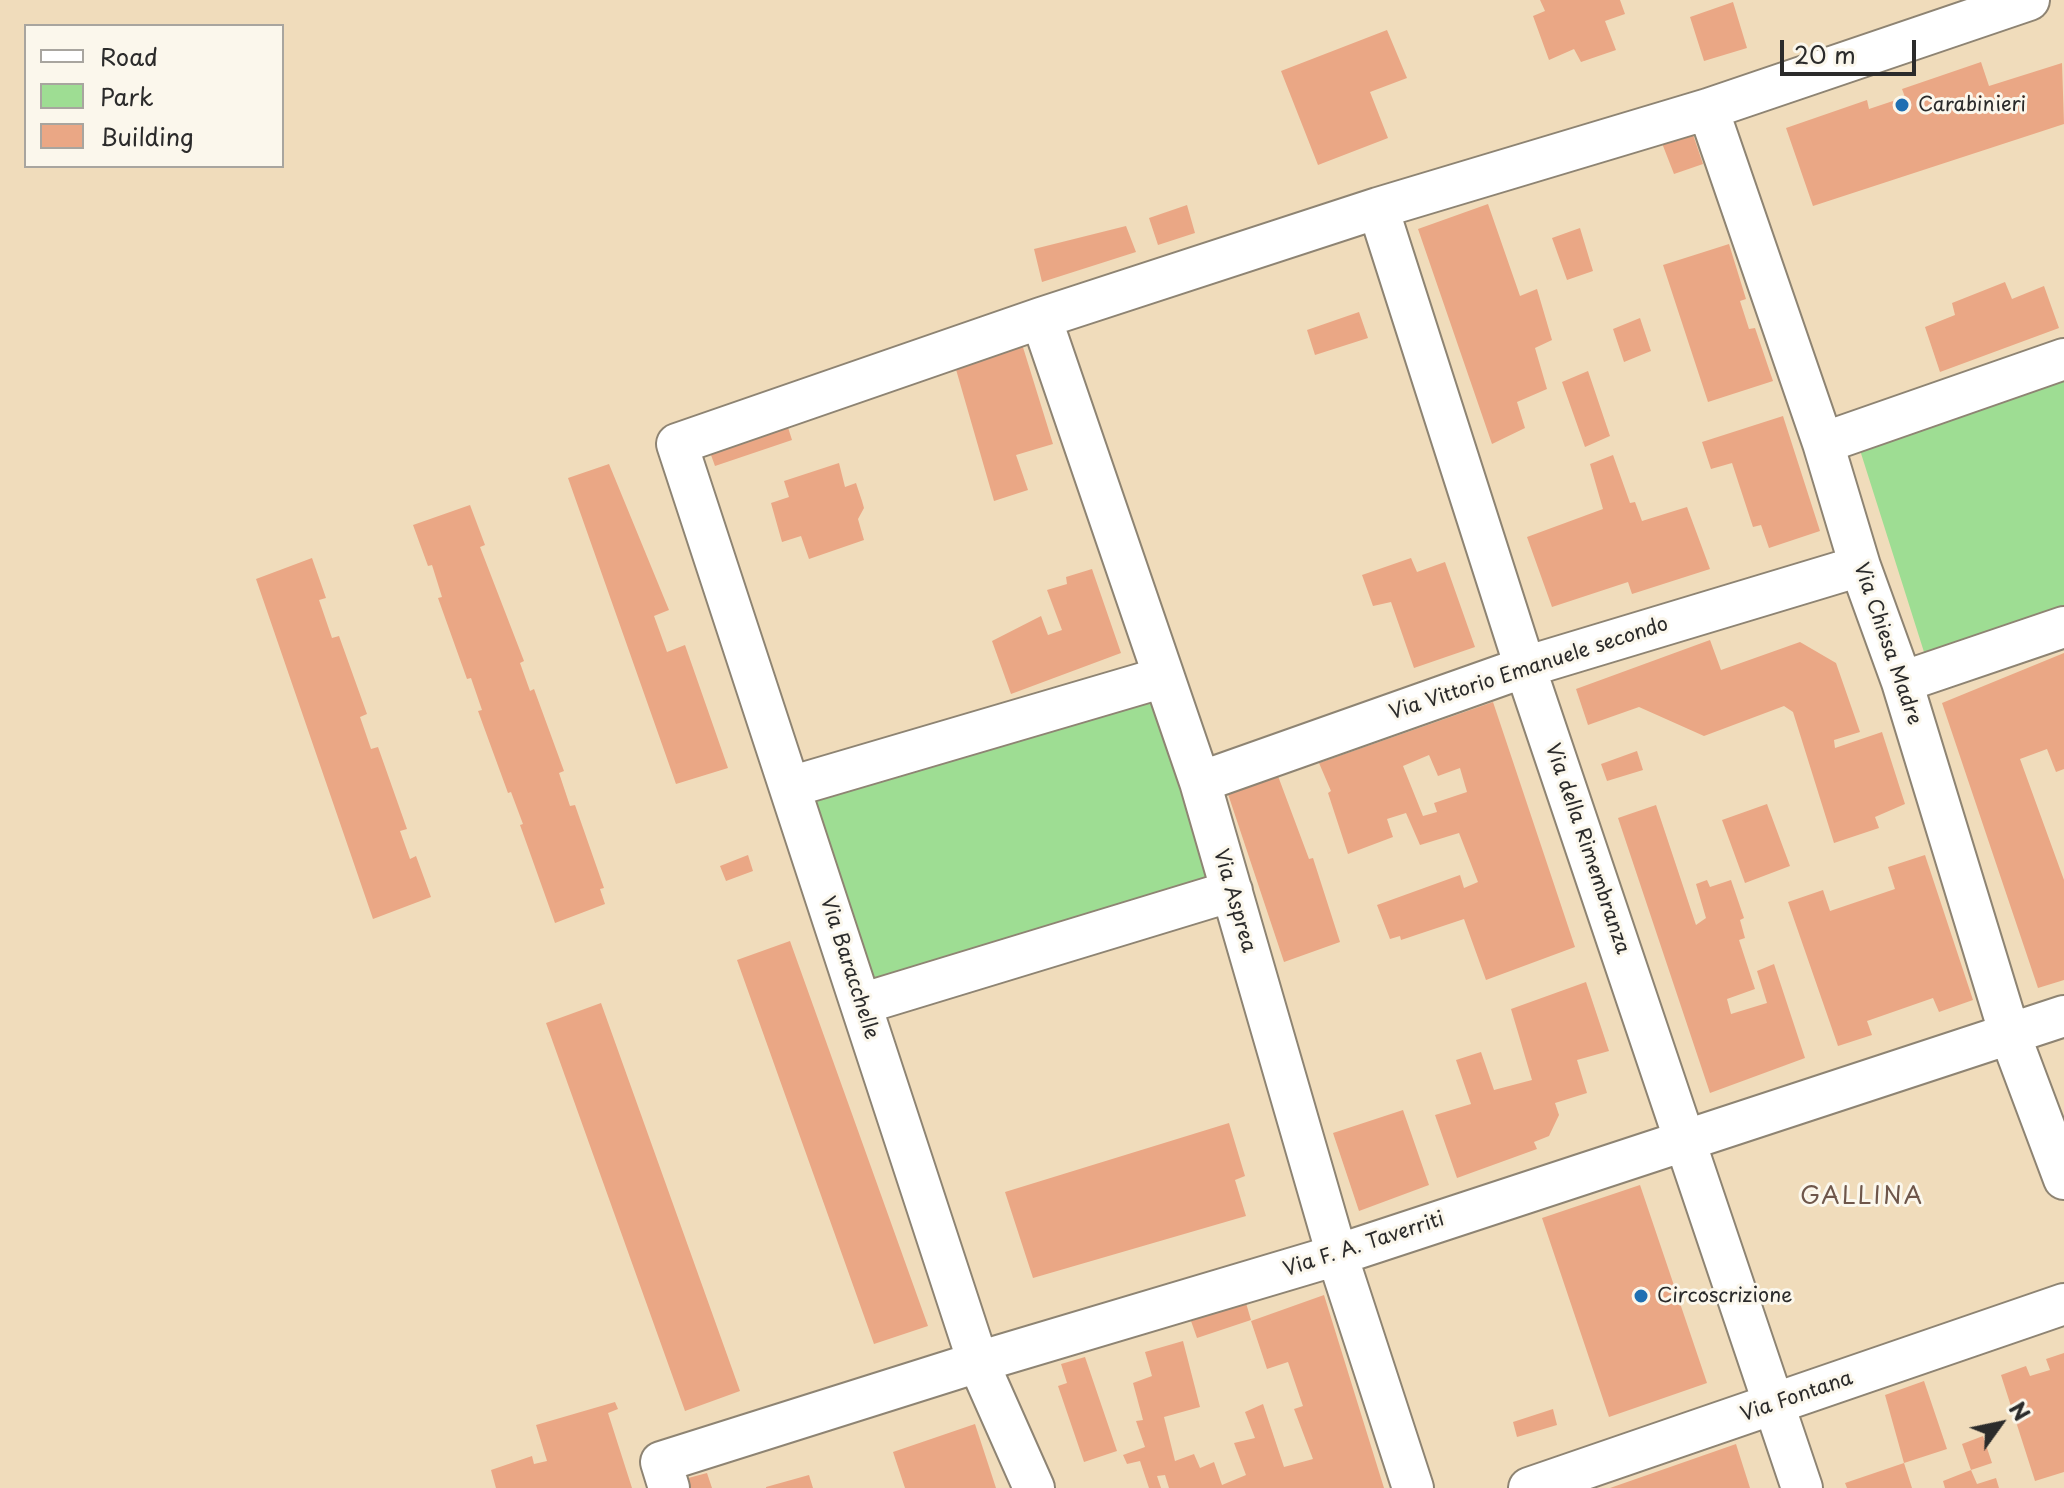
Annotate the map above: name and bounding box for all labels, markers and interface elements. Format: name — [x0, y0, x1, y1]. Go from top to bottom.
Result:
legend — [24, 24, 284, 168]
scale bar — [1784, 24, 1920, 74]
text: 20 m — [1794, 36, 1856, 72]
text: Road — [100, 38, 158, 74]
text: Park — [100, 78, 154, 114]
place label: Carabinieri — [1918, 93, 2026, 117]
marker: Carabinieri — [1893, 96, 1911, 114]
text: Building — [100, 118, 194, 154]
street label: Via Chiesa Madre — [1848, 560, 1926, 728]
street label: Via Vittorio Emanuele secondo — [1387, 613, 1671, 725]
street label: Via della Rimembranza — [1540, 741, 1634, 957]
street label: Via Asprea — [1208, 847, 1260, 955]
street label: Via Baracchelle — [815, 894, 883, 1042]
district label: GALLINA — [1802, 1183, 1922, 1211]
street label: Via F. A. Taverriti — [1280, 1208, 1448, 1282]
place label: Circoscrizione — [1657, 1284, 1792, 1308]
marker: Circoscrizione — [1632, 1287, 1650, 1305]
street label: Via Fontana — [1738, 1367, 1856, 1427]
north arrow — [1960, 1384, 2040, 1464]
text: N — [2002, 1394, 2039, 1427]

